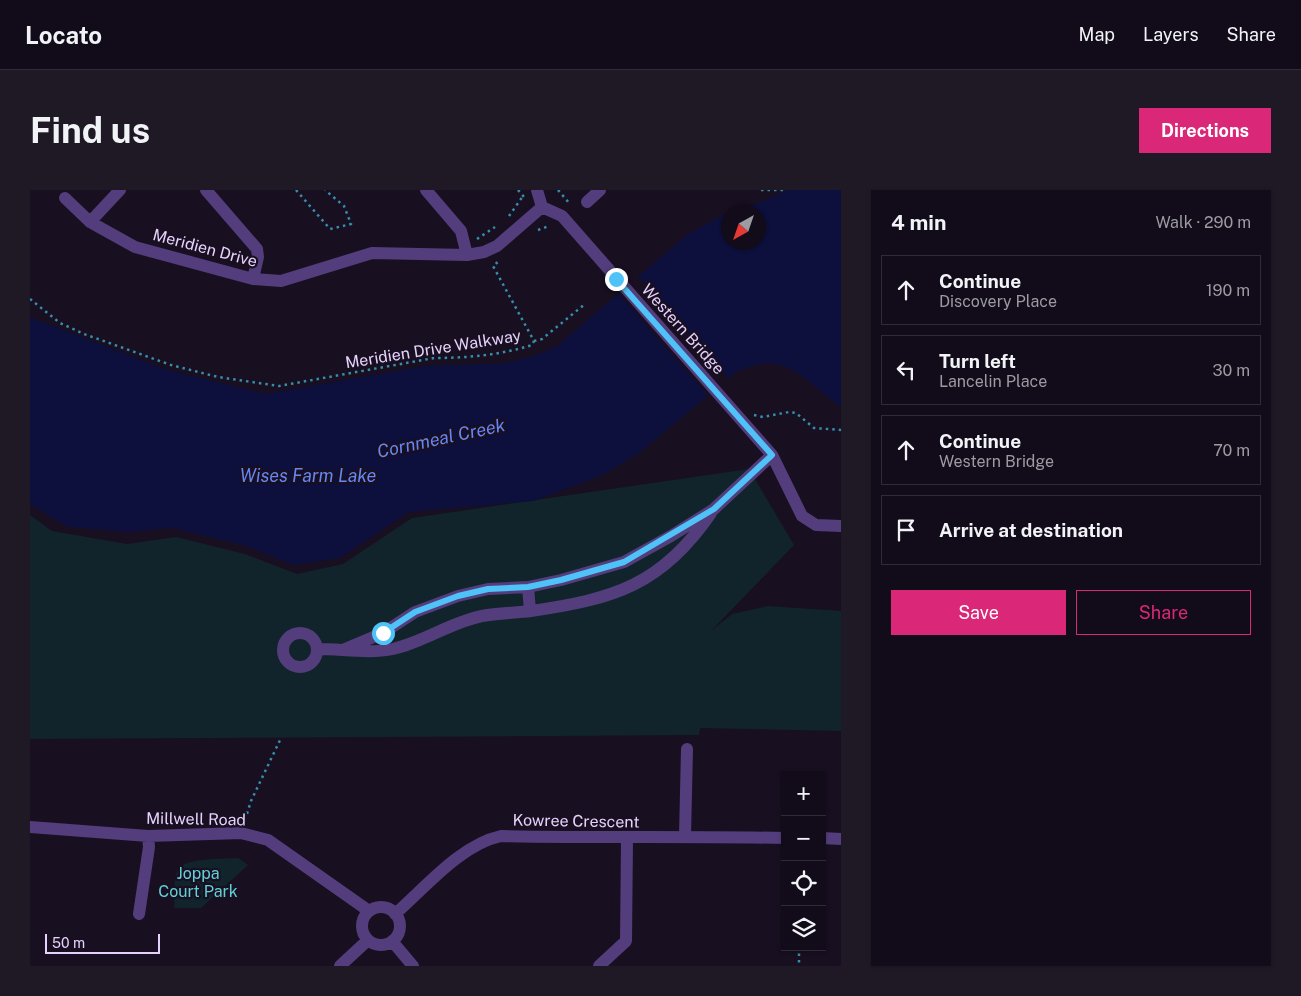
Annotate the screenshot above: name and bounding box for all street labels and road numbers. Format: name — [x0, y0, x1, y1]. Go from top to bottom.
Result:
street label: Meridien Drive — [151, 225, 259, 271]
street label: Western Bridge — [637, 280, 729, 378]
street label: Meridien Drive Walkway — [344, 326, 523, 372]
street label: Millwell Road — [146, 809, 246, 829]
street label: Kowree Crescent — [512, 810, 640, 832]

